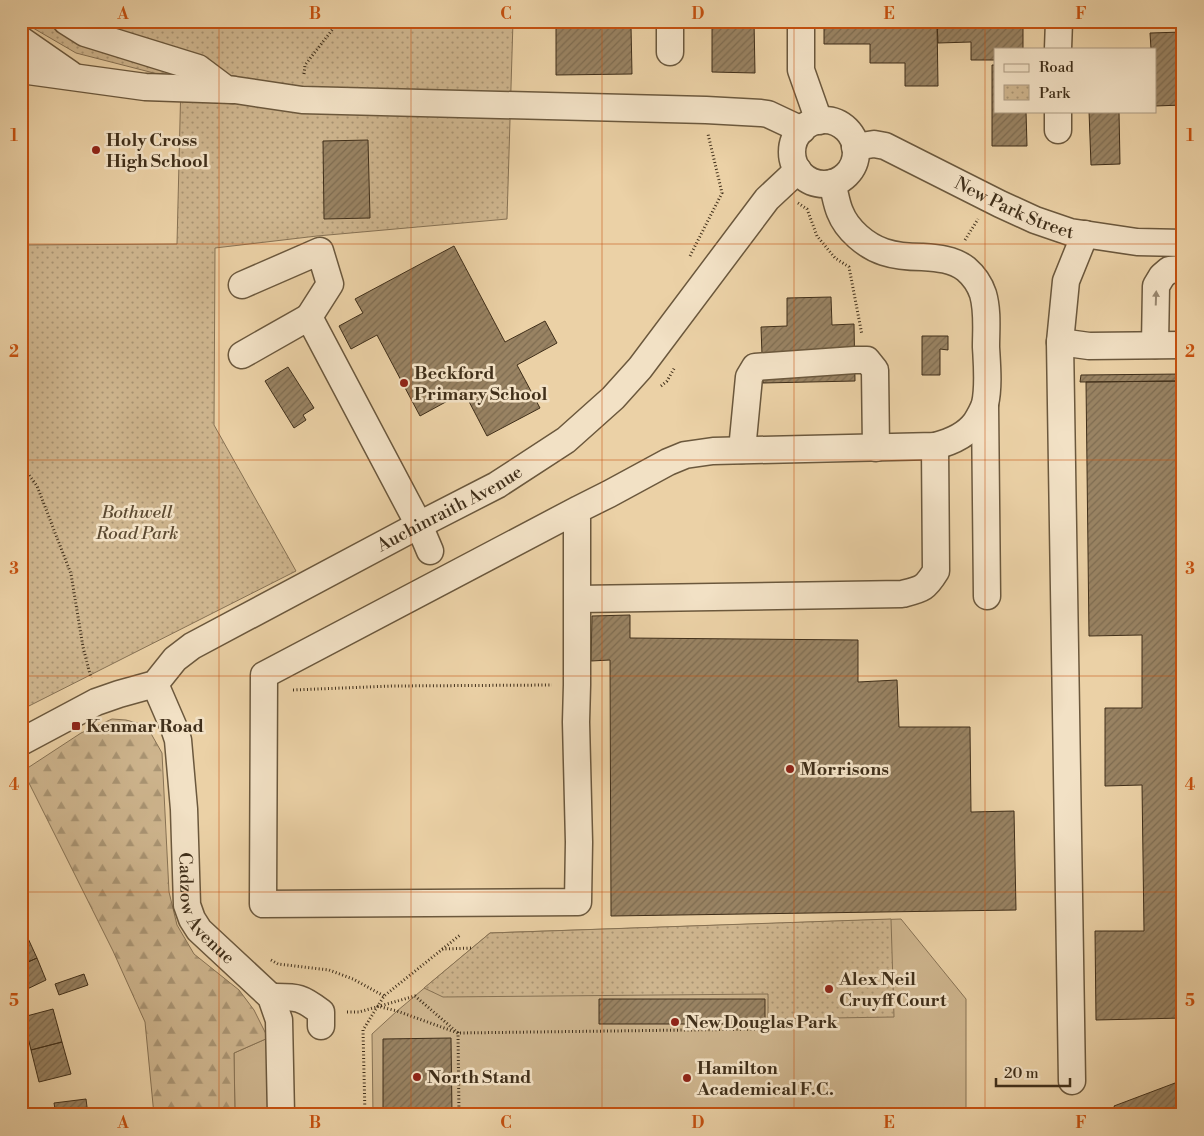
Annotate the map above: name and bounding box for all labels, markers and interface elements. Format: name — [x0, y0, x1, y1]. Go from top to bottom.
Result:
text: A — [116, 4, 129, 24]
text: B — [309, 4, 321, 24]
text: C — [500, 4, 512, 24]
text: D — [692, 4, 705, 24]
text: E — [883, 4, 895, 24]
text: F — [1075, 4, 1087, 24]
legend — [994, 48, 1156, 112]
text: Road — [1039, 58, 1074, 77]
text: Park — [1039, 84, 1071, 103]
text: 1 — [10, 126, 18, 146]
text: 1 — [1186, 126, 1194, 146]
place label: Holy Cross High School — [106, 129, 209, 173]
marker: Holy Cross High School — [90, 144, 102, 156]
street label: New Park Street — [950, 172, 1076, 244]
one-way arrow — [1152, 290, 1160, 306]
text: 2 — [9, 342, 19, 362]
text: 2 — [1185, 342, 1195, 362]
place label: Beckford Primary School — [414, 362, 548, 406]
marker: Beckford Primary School — [398, 377, 410, 389]
street label: Auchinraith Avenue — [372, 461, 527, 558]
park label: Bothwell Road Park — [95, 501, 178, 545]
text: 3 — [9, 559, 19, 579]
text: 3 — [1185, 559, 1195, 579]
place label: Kenmar Road — [86, 715, 204, 738]
marker: Kenmar Road — [70, 720, 82, 732]
place label: Morrisons — [800, 758, 889, 781]
marker: Morrisons — [784, 763, 796, 775]
text: 4 — [9, 775, 20, 795]
text: 4 — [1185, 775, 1196, 795]
street label: Cadzow Avenue — [173, 852, 239, 969]
place label: Alex Neil Cruyff Court — [838, 968, 947, 1012]
marker: Alex Neil Cruyff Court — [823, 983, 835, 995]
text: 5 — [9, 991, 19, 1011]
text: 5 — [1185, 991, 1195, 1011]
place label: New Douglas Park — [685, 1011, 839, 1034]
marker: New Douglas Park — [669, 1016, 681, 1028]
scale bar — [996, 1056, 1070, 1088]
place label: Hamilton Academical F.C. — [696, 1057, 834, 1101]
text: 20 m — [1004, 1064, 1039, 1083]
place label: North Stand — [427, 1066, 531, 1089]
marker: North Stand — [411, 1071, 423, 1083]
marker: Hamilton Academical F.C. — [681, 1072, 693, 1084]
text: A — [116, 1113, 129, 1133]
text: B — [309, 1113, 321, 1133]
text: C — [500, 1113, 512, 1133]
text: D — [692, 1113, 705, 1133]
text: E — [883, 1113, 895, 1133]
text: F — [1075, 1113, 1087, 1133]

